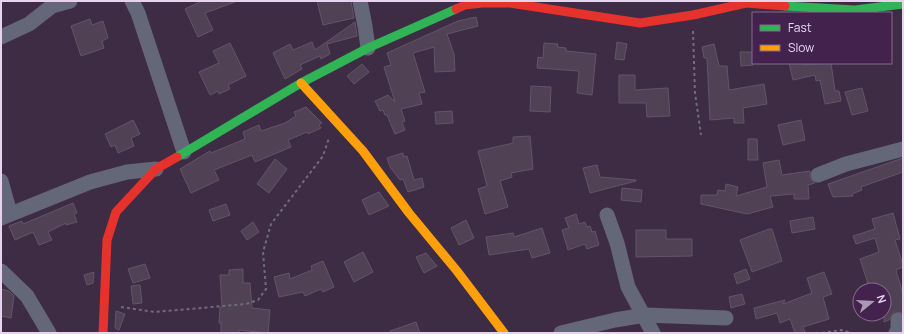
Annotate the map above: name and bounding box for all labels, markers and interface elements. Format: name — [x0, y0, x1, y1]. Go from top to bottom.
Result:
legend — [752, 12, 892, 64]
text: Fast — [788, 19, 812, 36]
text: Slow — [788, 39, 814, 56]
north arrow — [852, 282, 892, 322]
text: N — [874, 293, 890, 305]

